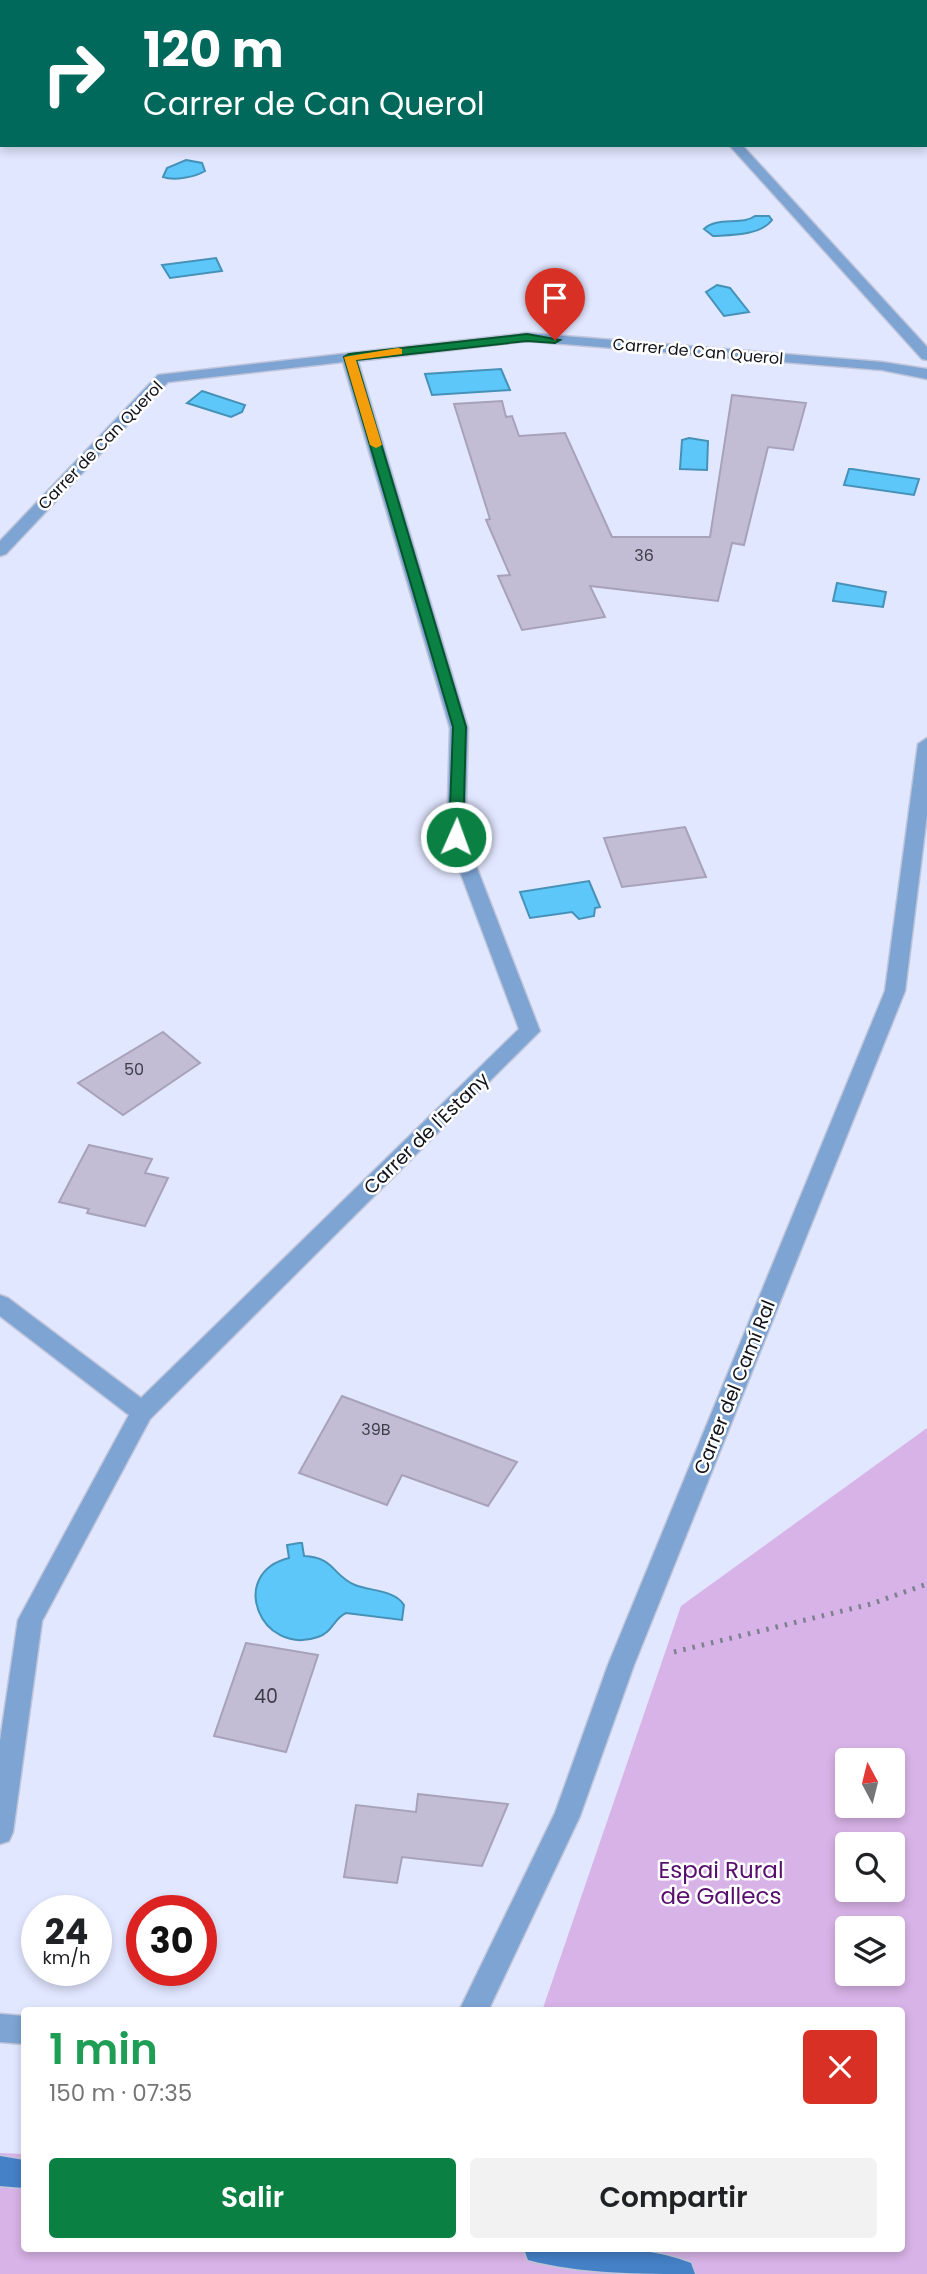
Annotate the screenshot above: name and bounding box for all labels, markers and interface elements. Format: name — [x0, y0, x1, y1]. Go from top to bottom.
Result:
text: 120 m — [143, 16, 284, 84]
icon: right — [28, 28, 119, 119]
text: Carrer de Can Querol — [143, 81, 485, 126]
pin — [525, 268, 585, 340]
icon: arrive — [536, 279, 574, 317]
street label: Carrer de Can Querol — [612, 333, 784, 370]
street label: Carrer de Can Querol — [33, 376, 168, 515]
house number: 36 — [634, 544, 654, 567]
position arrow — [419, 800, 493, 874]
house number: 50 — [124, 1058, 144, 1081]
street label: Carrer de l'Estany — [358, 1066, 495, 1200]
street label: Carrer del Camí Ral — [687, 1296, 782, 1478]
house number: 39B — [361, 1418, 391, 1441]
house number: 40 — [254, 1683, 278, 1710]
north arrow — [835, 1748, 905, 1818]
map controls — [835, 1748, 905, 1986]
button: search — [835, 1832, 905, 1902]
park label: Espai Rural de Gallecs — [658, 1854, 784, 1912]
speed limit sign: 30 — [126, 1895, 217, 1986]
text: 24 — [45, 1907, 88, 1956]
button: layers — [835, 1916, 905, 1986]
text: km/h — [43, 1945, 90, 1970]
text: 1 min — [49, 2020, 158, 2079]
button: close — [803, 2030, 877, 2104]
text: 150 m · 07:35 — [49, 2077, 192, 2109]
button: Salir — [49, 2158, 456, 2238]
button: Compartir — [470, 2158, 877, 2238]

